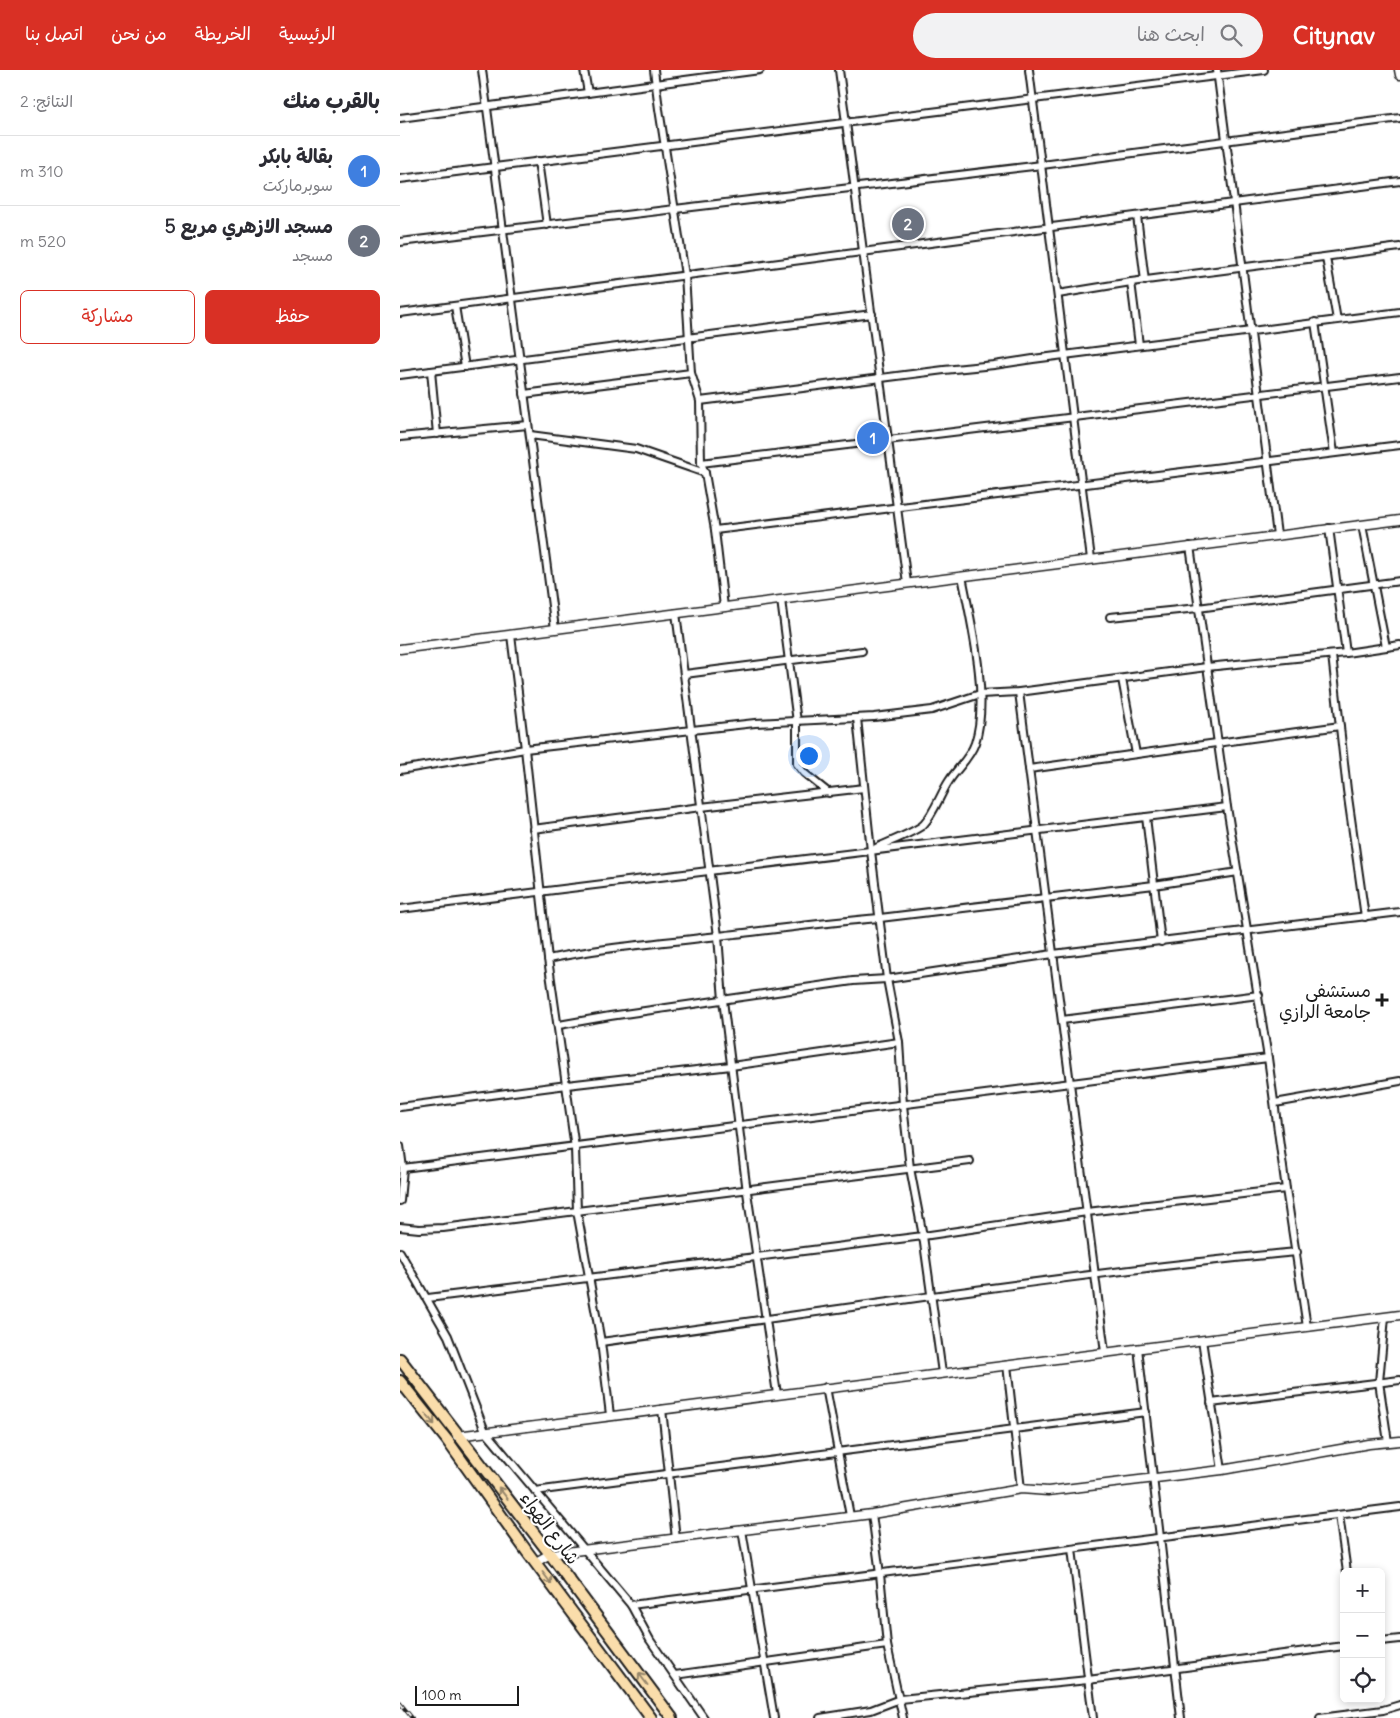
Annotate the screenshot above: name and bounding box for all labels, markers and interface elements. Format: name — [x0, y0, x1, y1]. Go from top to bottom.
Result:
search box — [913, 13, 1263, 58]
text: Citynav — [1293, 20, 1375, 50]
icon: search — [1217, 21, 1245, 49]
text: اتصل بنا — [25, 22, 83, 45]
text: من نحن — [111, 22, 167, 45]
text: الخريطة — [195, 22, 251, 45]
text: الرئيسية — [279, 22, 336, 45]
text: ابحث هنا — [1137, 22, 1205, 46]
text: بالقرب منك — [283, 87, 380, 114]
text: النتائج: 2 — [20, 91, 73, 111]
text: بقالة بابكر — [260, 144, 333, 168]
text: 310 m — [20, 161, 64, 181]
text: 1 — [361, 161, 367, 181]
text: سوبرماركت — [263, 175, 333, 195]
pin: 2 — [892, 205, 924, 243]
text: مسجد الازهري مربع 5 — [165, 214, 333, 238]
text: 520 m — [20, 231, 66, 251]
text: 2 — [360, 231, 368, 251]
text: مسجد — [292, 245, 333, 265]
button: مشاركة — [20, 290, 195, 344]
button: حفظ — [205, 290, 380, 344]
pin: 1 — [857, 419, 889, 457]
your location — [796, 743, 822, 769]
place label: مستشفى جامعة الرازي — [1279, 979, 1371, 1025]
marker: مستشفى جامعة الرازي — [1375, 993, 1389, 1007]
one-way arrow — [425, 1412, 436, 1425]
one-way arrow — [498, 1486, 508, 1500]
street label: شارع الهواء — [514, 1487, 585, 1569]
map controls — [1340, 1568, 1385, 1703]
button: + — [1340, 1568, 1385, 1613]
one-way arrow — [542, 1571, 553, 1584]
button: − — [1340, 1613, 1385, 1658]
button: locate — [1340, 1658, 1385, 1703]
one-way arrow — [638, 1672, 648, 1686]
scale bar — [415, 1683, 519, 1706]
text: 100 m — [422, 1686, 462, 1704]

